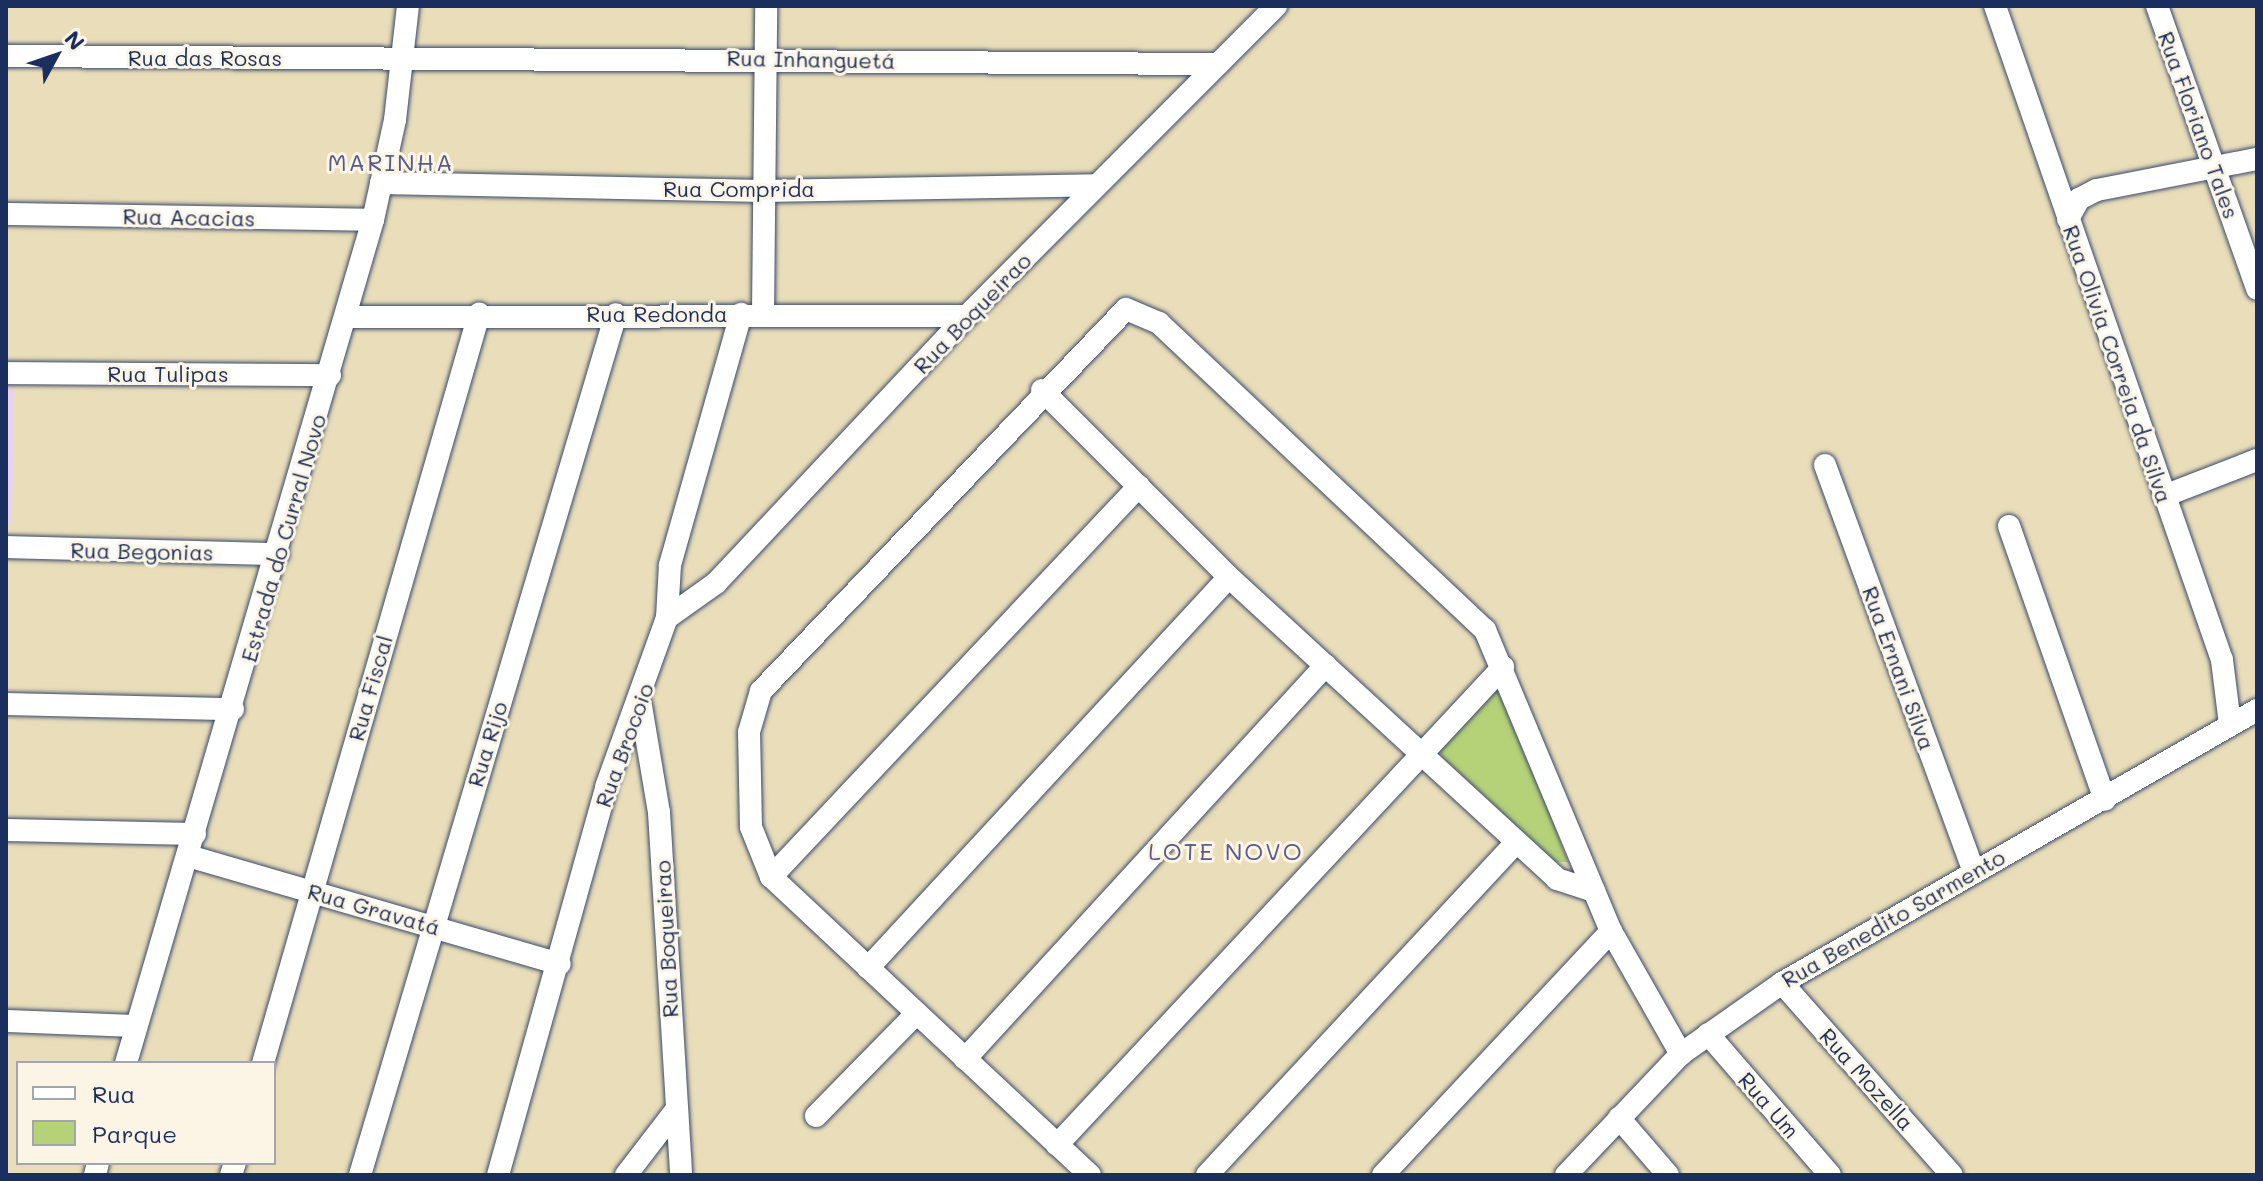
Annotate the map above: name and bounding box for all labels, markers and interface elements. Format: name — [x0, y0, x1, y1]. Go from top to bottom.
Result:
north arrow — [16, 16, 96, 96]
text: N — [58, 25, 91, 56]
street label: Rua Floriano Tales — [2153, 28, 2245, 222]
street label: Rua Inhanguetá — [726, 44, 896, 74]
street label: Rua das Rosas — [128, 45, 282, 71]
district label: MARINHA — [327, 148, 455, 176]
street label: Rua Comprida — [663, 176, 815, 202]
street label: Rua Acacias — [122, 203, 256, 231]
street label: Rua Olivia Correia da Silva — [2058, 222, 2178, 506]
street label: Rua Boqueirao — [908, 247, 1036, 379]
street label: Rua Redonda — [586, 301, 728, 327]
street label: Rua Tulipas — [107, 361, 229, 387]
street label: Estrada do Curral Novo — [235, 411, 331, 665]
street label: Rua Begonias — [70, 537, 214, 565]
street label: Rua Ernani Silva — [1857, 582, 1941, 754]
street label: Rua Fiscal — [342, 632, 398, 744]
street label: Rua Brocoio — [589, 679, 659, 811]
street label: Rua Rijo — [461, 698, 513, 790]
district label: LOTE NOVO — [1148, 837, 1304, 865]
street label: Rua Benedito Sarmento — [1777, 843, 2009, 993]
street label: Rua Boqueirao — [649, 859, 683, 1019]
street label: Rua Gravatá — [305, 877, 443, 941]
street label: Rua Mozella — [1814, 1023, 1920, 1135]
legend — [16, 1061, 276, 1165]
street label: Rua Um — [1733, 1066, 1805, 1144]
text: Rua — [92, 1078, 135, 1109]
text: Parque — [92, 1118, 177, 1149]

